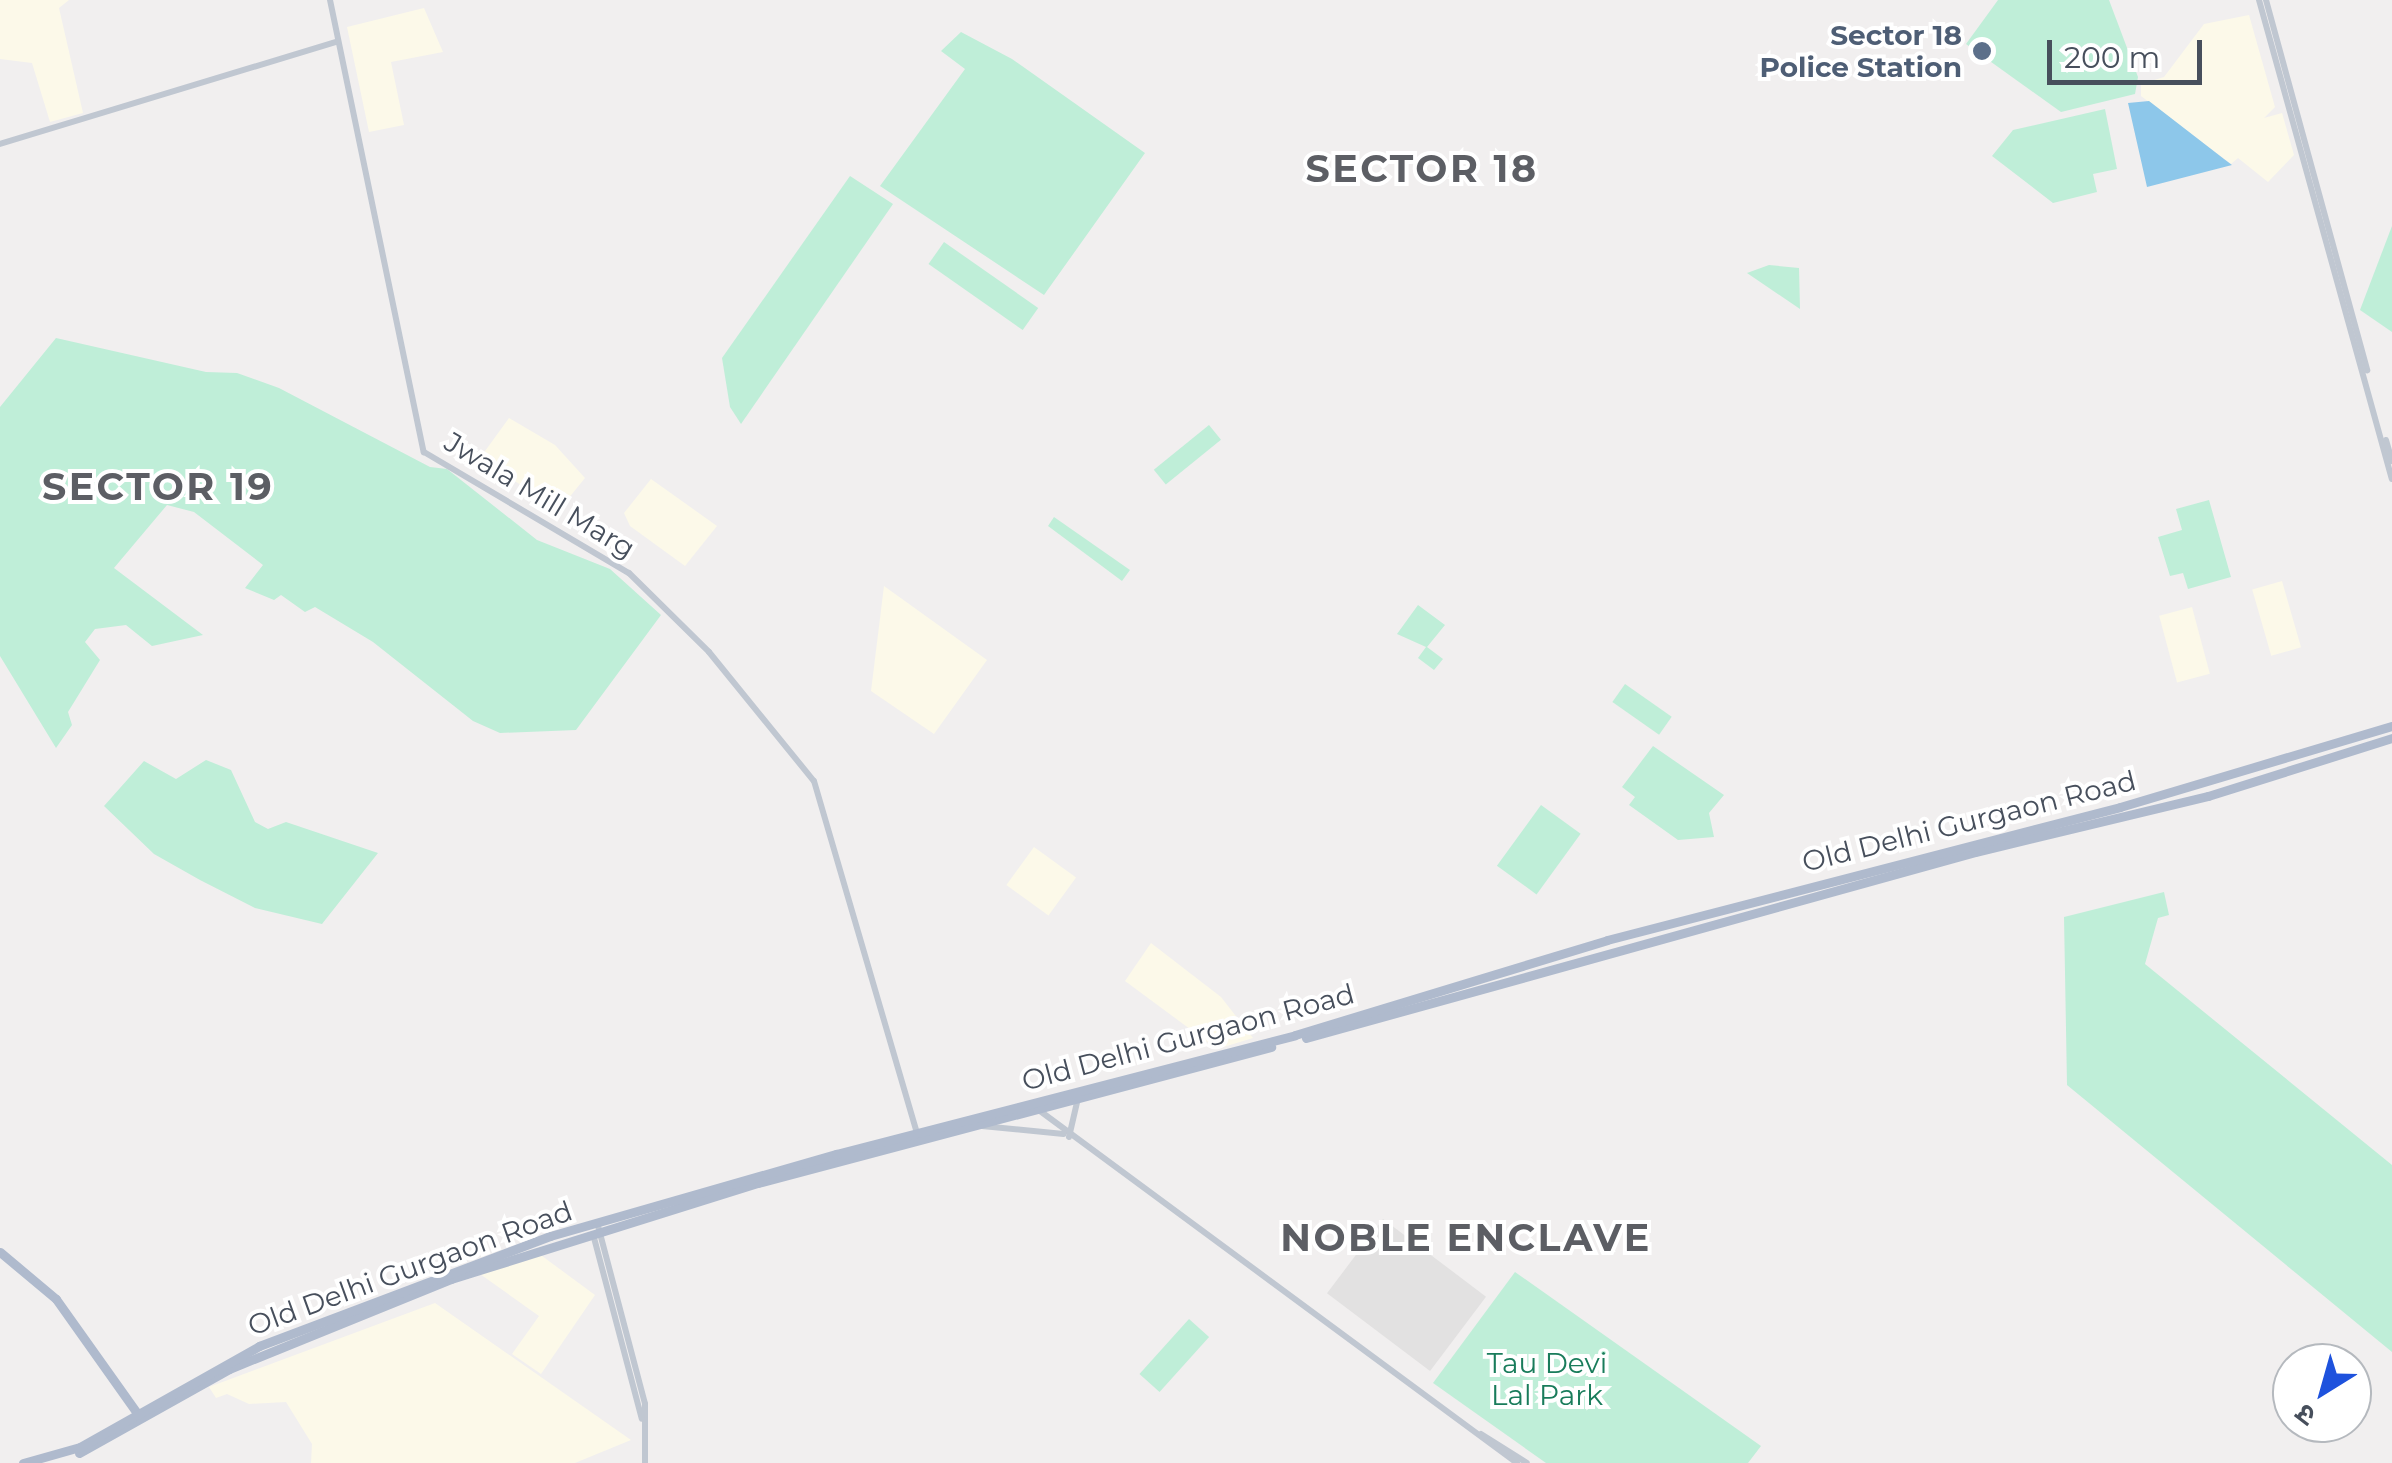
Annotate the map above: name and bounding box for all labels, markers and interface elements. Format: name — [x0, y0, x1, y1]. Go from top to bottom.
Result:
place label: Sector 18 Police Station — [1760, 18, 1962, 84]
scale bar — [2052, 20, 2207, 82]
text: 200 m — [2064, 39, 2160, 76]
marker: Sector 18 Police Station — [1971, 40, 1993, 62]
district label: SECTOR 18 — [1305, 146, 1539, 192]
street label: Jwala Mill Marg — [439, 425, 641, 565]
district label: SECTOR 19 — [42, 464, 274, 510]
street label: Old Delhi Gurgaon Road — [1799, 763, 2139, 879]
street label: Old Delhi Gurgaon Road — [1018, 976, 1358, 1098]
street label: Old Delhi Gurgaon Road — [243, 1194, 577, 1342]
district label: NOBLE ENCLAVE — [1280, 1215, 1652, 1261]
north arrow — [2272, 1343, 2372, 1443]
park label: Tau Devi Lal Park — [1487, 1346, 1607, 1412]
text: उ — [2288, 1397, 2322, 1434]

